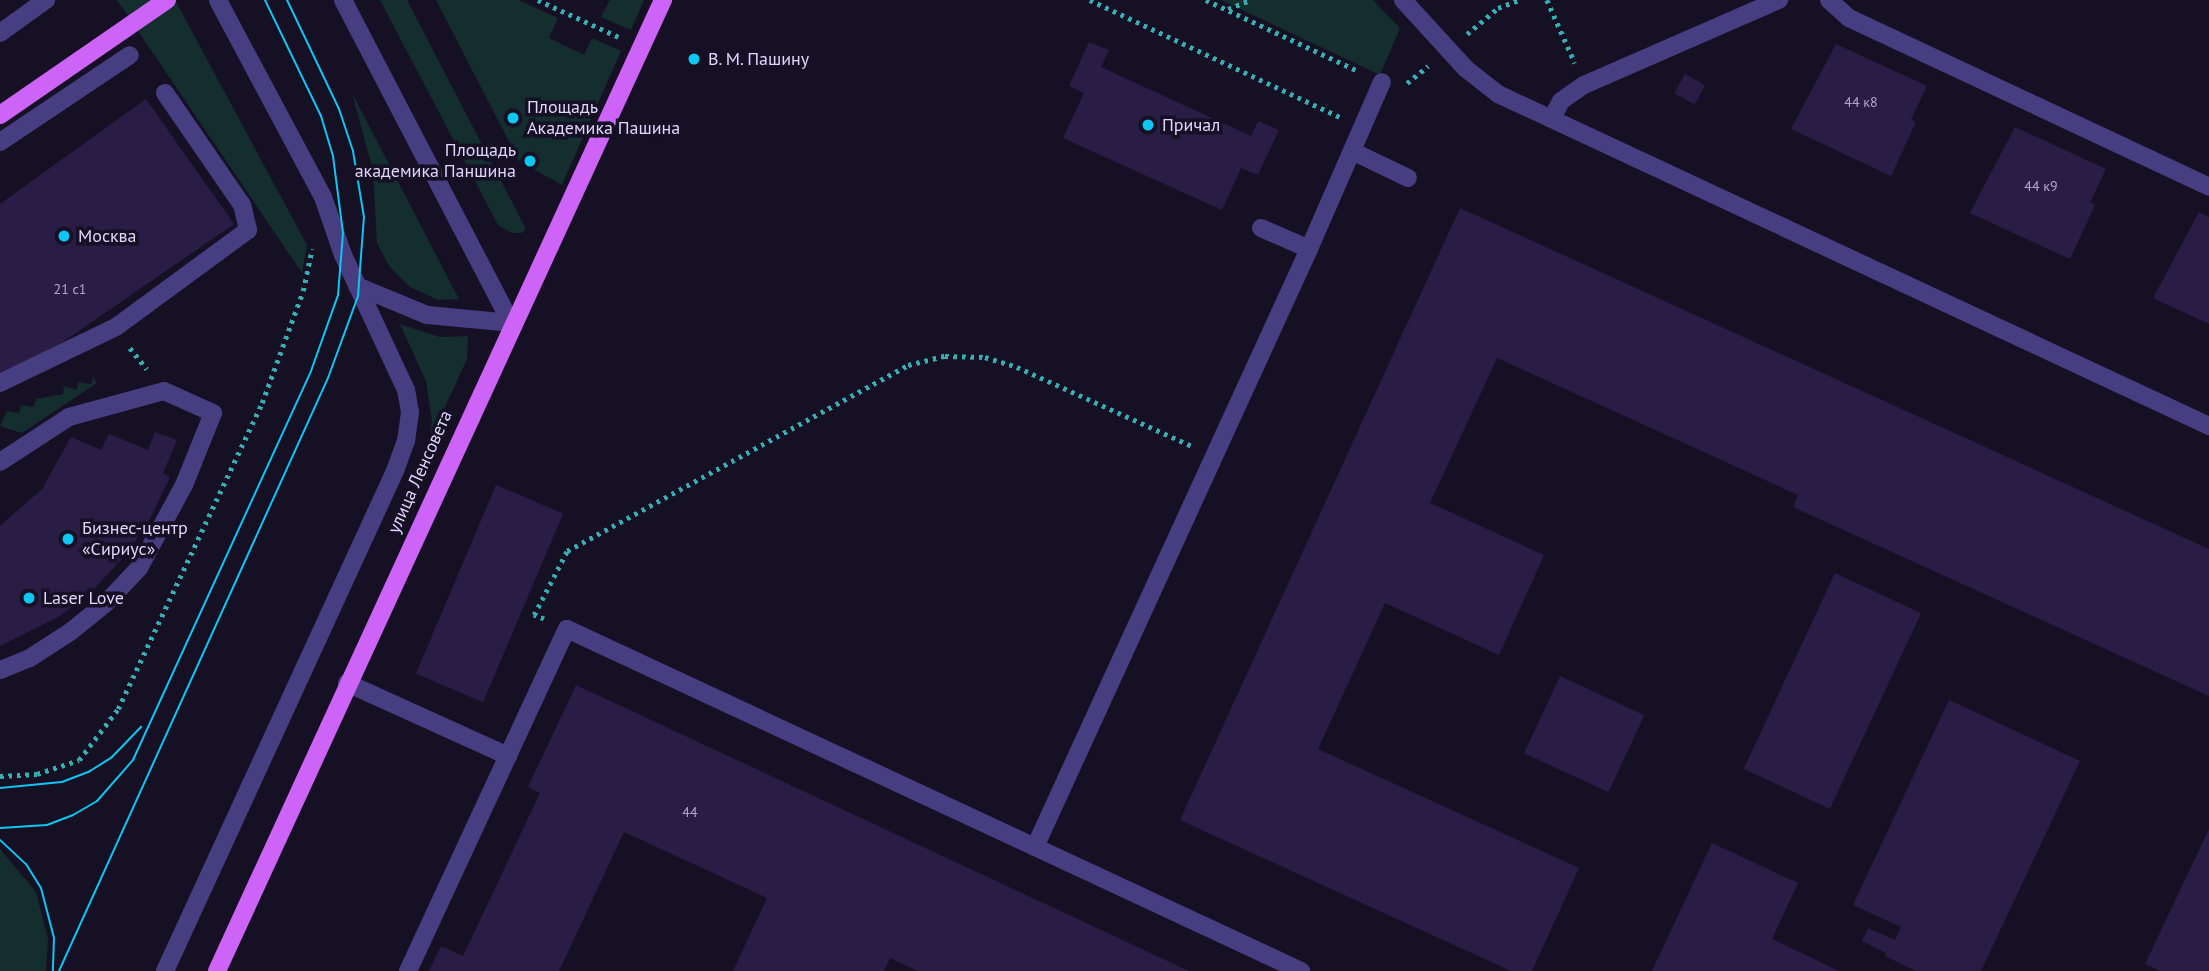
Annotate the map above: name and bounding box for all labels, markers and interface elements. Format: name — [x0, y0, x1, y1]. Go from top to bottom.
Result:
place label: В. М. Пашину — [708, 48, 812, 70]
marker: В. М. Пашину — [686, 51, 702, 67]
house number: 44 к8 — [1844, 94, 1878, 110]
place label: Площадь Академика Пашина — [527, 97, 680, 140]
marker: Площадь Академика Пашина — [505, 110, 521, 126]
place label: Причал — [1162, 114, 1220, 136]
marker: Причал — [1140, 117, 1156, 133]
place label: Площадь академика Паншина — [355, 140, 516, 182]
marker: Площадь академика Паншина — [522, 153, 538, 169]
house number: 44 к9 — [2024, 178, 2058, 194]
place label: Москва — [78, 225, 137, 247]
marker: Москва — [56, 228, 72, 244]
house number: 21 с1 — [54, 281, 86, 297]
street label: улица Ленсовета — [383, 407, 457, 537]
place label: Бизнес-центр «Сириус» — [82, 518, 188, 560]
marker: Бизнес-центр «Сириус» — [60, 531, 76, 547]
place label: Laser Love — [43, 587, 124, 609]
marker: Laser Love — [21, 590, 37, 606]
house number: 44 — [682, 804, 698, 820]

